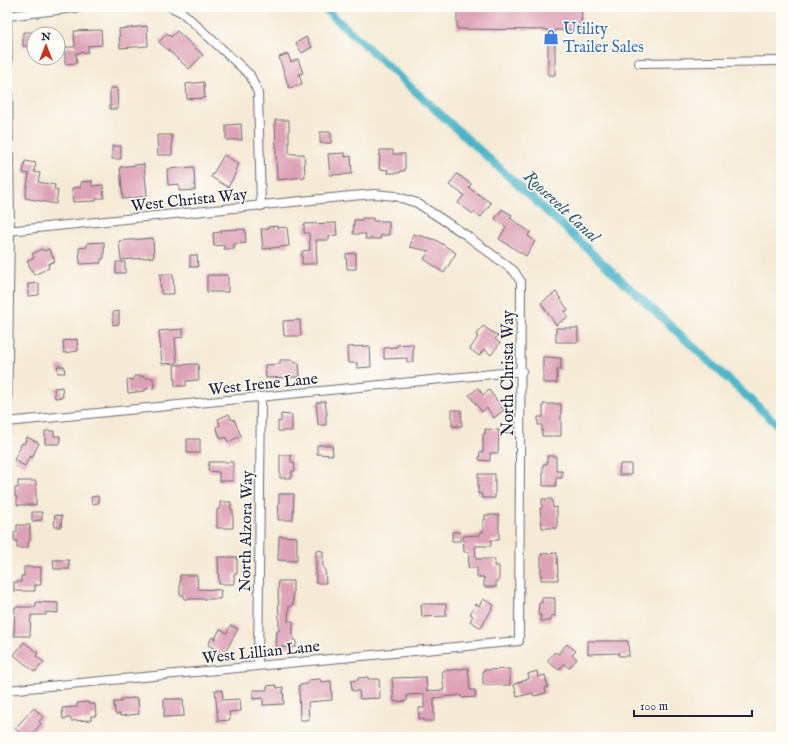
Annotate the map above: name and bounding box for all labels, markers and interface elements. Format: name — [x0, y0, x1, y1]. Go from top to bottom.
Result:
place label: Utility Trailer Sales — [563, 20, 644, 58]
north arrow — [26, 26, 66, 66]
shop icon: Utility Trailer Sales — [542, 28, 560, 46]
text: N — [40, 30, 51, 44]
water label: Roosevelt Canal — [519, 167, 605, 249]
street label: West Christa Way — [130, 185, 249, 217]
street label: North Christa Way — [499, 310, 519, 436]
street label: West Irene Lane — [207, 369, 319, 401]
street label: North Alzora Way — [236, 470, 258, 592]
street label: West Lillian Lane — [201, 637, 321, 669]
scale bar — [634, 692, 752, 718]
text: 100 m — [640, 699, 668, 714]

